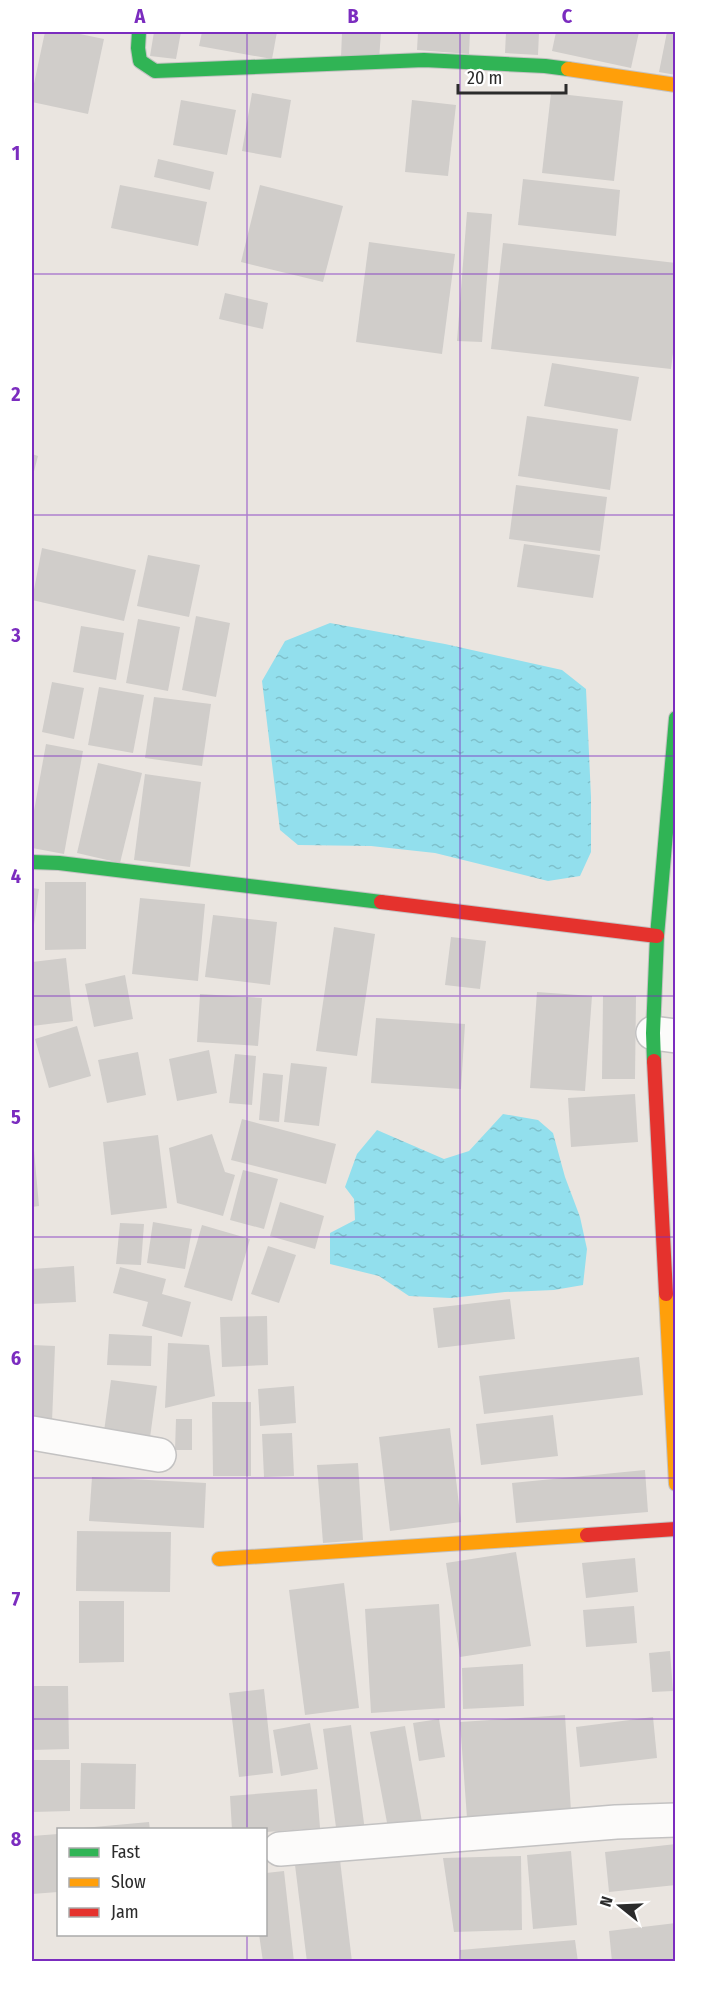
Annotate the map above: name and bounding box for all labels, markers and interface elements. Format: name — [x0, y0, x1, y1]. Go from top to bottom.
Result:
text: A — [134, 4, 147, 28]
text: B — [347, 4, 359, 28]
text: C — [562, 4, 573, 28]
scale bar — [458, 57, 566, 95]
text: 20 m — [467, 67, 502, 89]
text: 1 — [12, 141, 20, 165]
text: 2 — [10, 382, 21, 406]
text: 3 — [10, 623, 21, 647]
text: 4 — [11, 864, 21, 888]
text: 5 — [11, 1105, 21, 1129]
text: 6 — [11, 1346, 21, 1370]
text: 7 — [12, 1587, 21, 1611]
text: 8 — [11, 1827, 22, 1851]
legend — [57, 1828, 267, 1936]
text: Fast — [111, 1841, 140, 1863]
text: Slow — [111, 1871, 146, 1893]
north arrow — [590, 1876, 650, 1936]
text: N — [596, 1894, 617, 1909]
text: Jam — [111, 1901, 139, 1923]

